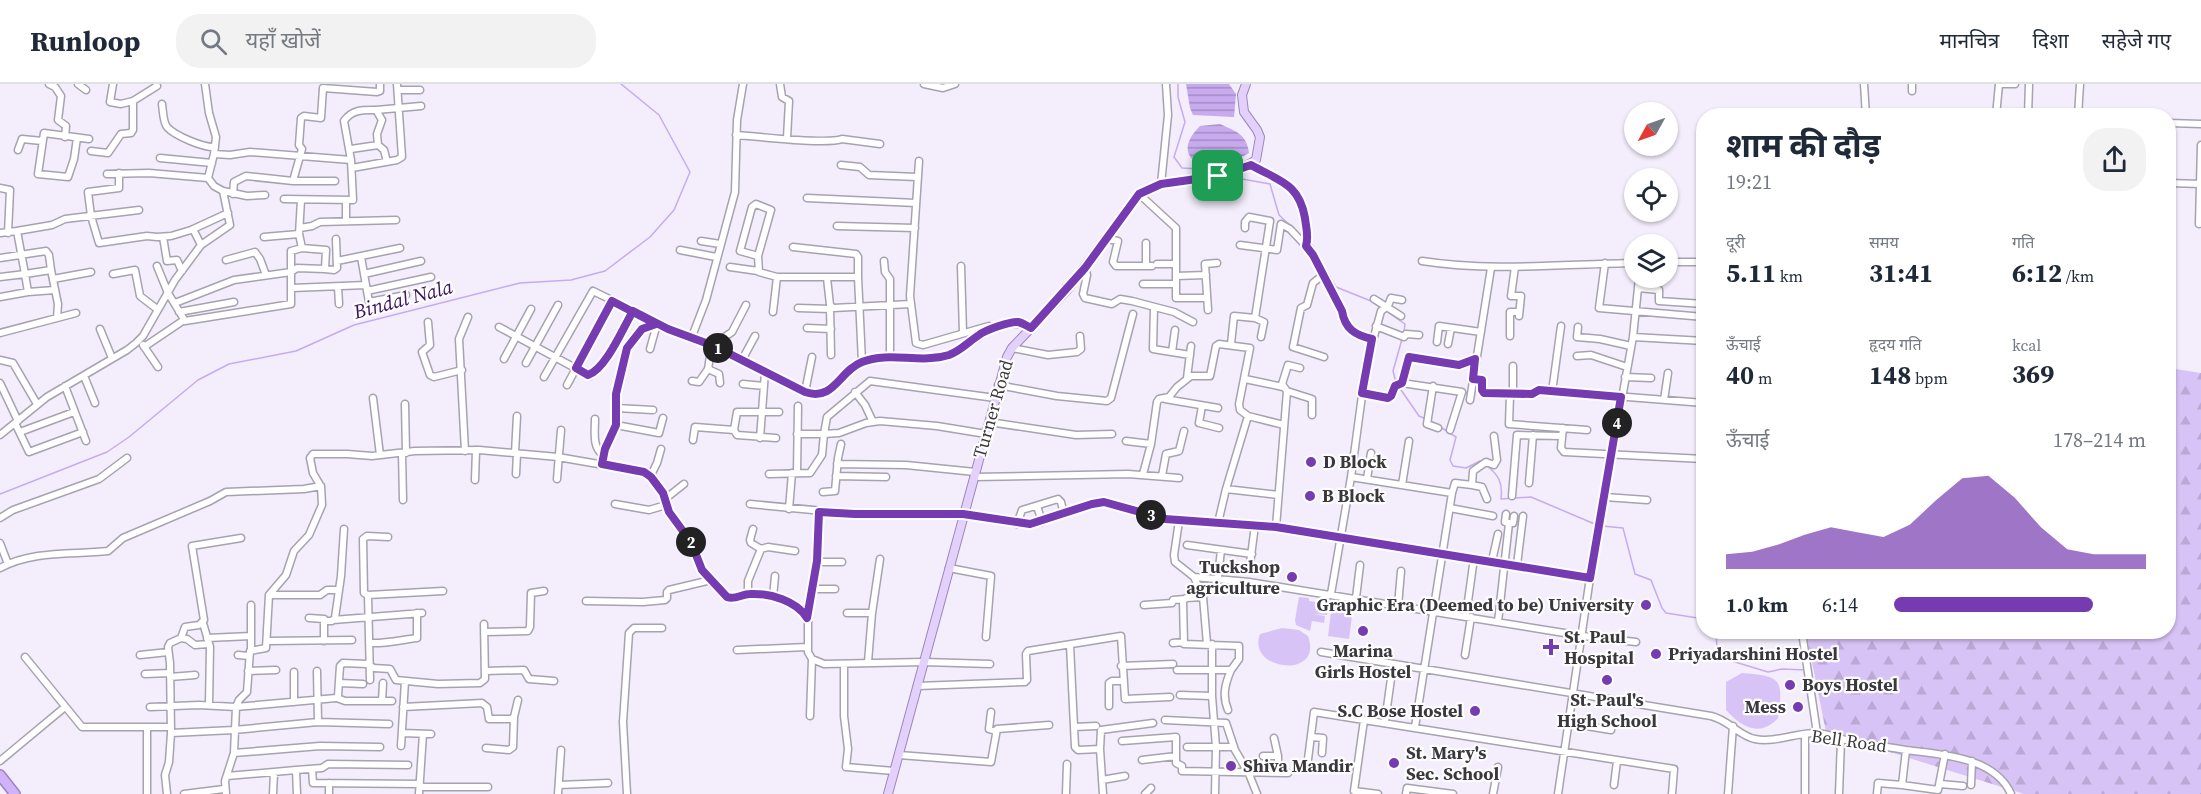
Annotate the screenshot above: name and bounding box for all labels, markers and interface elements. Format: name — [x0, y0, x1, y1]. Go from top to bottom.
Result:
search box — [176, 14, 596, 68]
text: Runloop — [30, 22, 140, 60]
icon: search — [197, 25, 230, 58]
text: यहाँ खोजें — [245, 25, 321, 55]
text: मानचित्र — [1939, 26, 1999, 55]
text: दिशा — [2032, 26, 2069, 55]
text: सहेजे गए — [2102, 26, 2171, 55]
north arrow — [1624, 102, 1678, 156]
map controls — [1624, 102, 1678, 288]
text: शाम की दौड़ — [1726, 123, 1881, 168]
button: share — [2083, 128, 2146, 191]
pin — [1192, 150, 1243, 201]
icon: arrive — [1201, 159, 1234, 192]
button: locate — [1624, 168, 1678, 222]
text: 19:21 — [1726, 168, 1772, 196]
text: दूरी — [1726, 231, 1745, 253]
text: समय — [1869, 231, 1899, 253]
text: गति — [2012, 231, 2034, 253]
button: layers — [1624, 234, 1678, 288]
text: 5.11 — [1726, 255, 1776, 291]
text: 31:41 — [1869, 255, 1933, 291]
text: 6:12 — [2012, 255, 2062, 291]
text: km — [1776, 265, 1803, 287]
text: /km — [2062, 265, 2094, 287]
water label: Bindal Nala — [349, 272, 456, 326]
pin: 1 — [703, 333, 733, 363]
text: ऊँचाई — [1726, 333, 1761, 355]
text: हृदय गति — [1869, 333, 1922, 355]
text: kcal — [2012, 334, 2041, 356]
text: 1 — [714, 337, 722, 359]
text: 369 — [2012, 356, 2054, 392]
street label: Turner Road — [967, 357, 1018, 461]
text: 40 — [1726, 357, 1754, 393]
text: 148 — [1869, 357, 1911, 393]
text: m — [1754, 367, 1772, 389]
text: bpm — [1911, 367, 1948, 389]
pin: 4 — [1602, 408, 1632, 438]
text: 4 — [1613, 412, 1621, 434]
text: ऊँचाई — [1726, 426, 1769, 454]
text: 178–214 m — [2053, 426, 2146, 454]
place label: D Block — [1323, 449, 1387, 474]
marker: D Block — [1304, 455, 1318, 469]
place label: B Block — [1322, 483, 1385, 508]
marker: B Block — [1303, 489, 1317, 503]
pin: 3 — [1136, 500, 1166, 530]
text: 3 — [1147, 504, 1155, 526]
pin: 2 — [676, 527, 706, 557]
text: 2 — [687, 531, 695, 553]
place label: Tuckshop agriculture — [1186, 554, 1280, 600]
marker: Tuckshop agriculture — [1285, 570, 1299, 584]
text: 1.0 km — [1726, 591, 1788, 619]
text: 6:14 — [1822, 591, 1858, 619]
place label: Graphic Era (Deemed to be) University — [1317, 592, 1634, 617]
marker: Graphic Era (Deemed to be) University — [1639, 598, 1653, 612]
marker: Marina Girls Hostel — [1356, 624, 1370, 638]
place label: St. Paul Hospital — [1564, 624, 1634, 670]
place label: Marina Girls Hostel — [1315, 638, 1411, 684]
marker: St. Paul Hospital — [1542, 638, 1560, 656]
place label: Priyadarshini Hostel — [1668, 641, 1838, 666]
marker: Priyadarshini Hostel — [1649, 647, 1663, 661]
place label: Boys Hostel — [1802, 672, 1898, 697]
marker: St. Paul's High School — [1600, 673, 1614, 687]
marker: Boys Hostel — [1783, 678, 1797, 692]
place label: St. Paul's High School — [1557, 687, 1657, 733]
place label: Mess — [1745, 694, 1786, 719]
place label: S.C Bose Hostel — [1337, 698, 1463, 723]
marker: Mess — [1791, 700, 1805, 714]
marker: S.C Bose Hostel — [1468, 704, 1482, 718]
street label: Bell Road — [1810, 723, 1888, 758]
place label: St. Mary's Sec. School — [1406, 740, 1499, 786]
place label: Shiva Mandir — [1243, 753, 1354, 778]
marker: St. Mary's Sec. School — [1387, 756, 1401, 770]
marker: Shiva Mandir — [1224, 759, 1238, 773]

